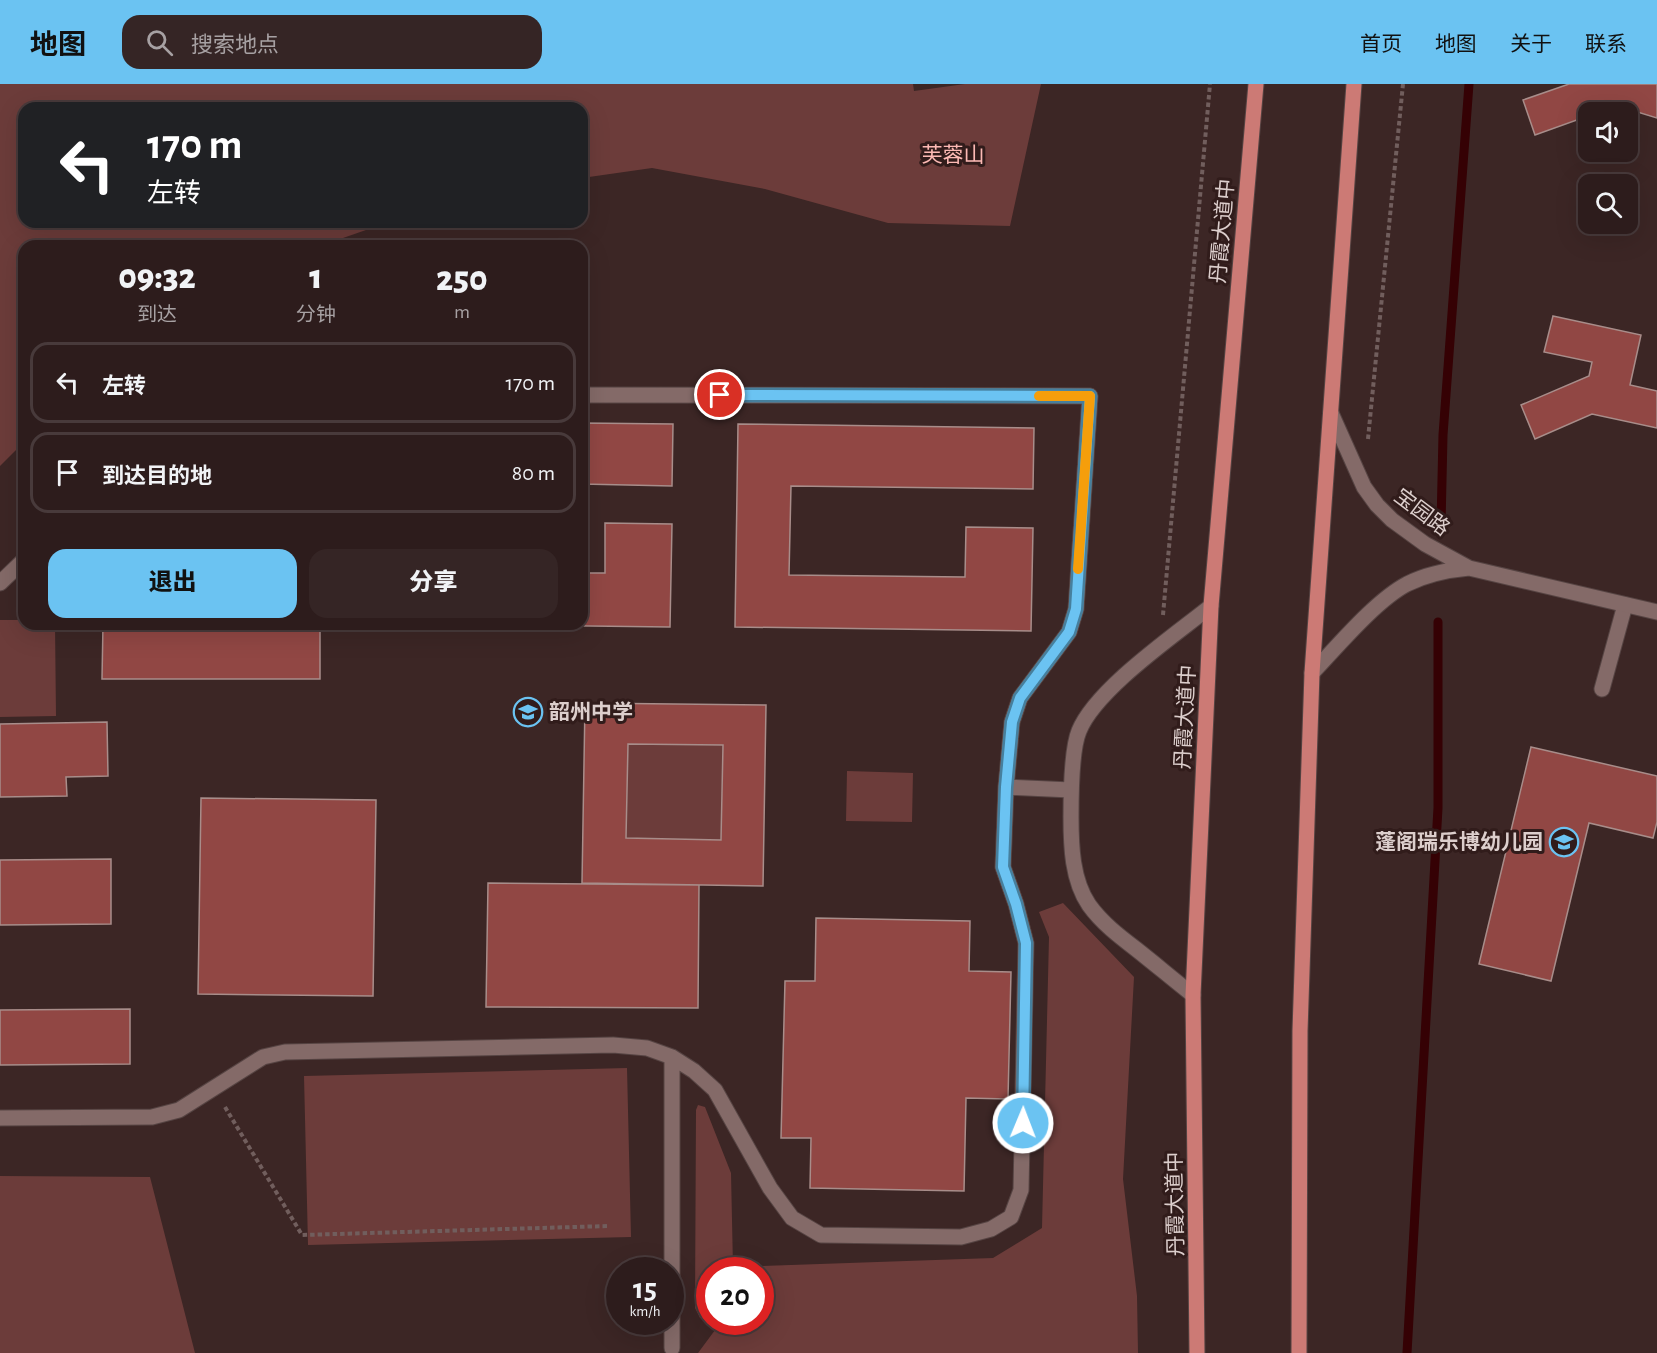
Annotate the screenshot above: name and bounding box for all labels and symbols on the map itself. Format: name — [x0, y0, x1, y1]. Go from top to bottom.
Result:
park label: 芙蓉山 — [922, 144, 985, 166]
street label: 丹霞大道中 — [1206, 178, 1238, 284]
pin — [694, 369, 745, 420]
street label: 宝园路 — [1390, 484, 1454, 540]
street label: 丹霞大道中 — [1171, 664, 1199, 770]
school or university icon: 韶州中学 — [512, 696, 544, 728]
place label: 韶州中学 — [549, 701, 633, 723]
school or university icon: 蓬阁瑞乐博幼儿园 — [1548, 826, 1580, 858]
place label: 蓬阁瑞乐博幼儿园 — [1375, 830, 1543, 853]
position arrow — [991, 1091, 1055, 1155]
street label: 丹霞大道中 — [1163, 1151, 1187, 1257]
speed limit sign: 20 — [696, 1257, 774, 1335]

